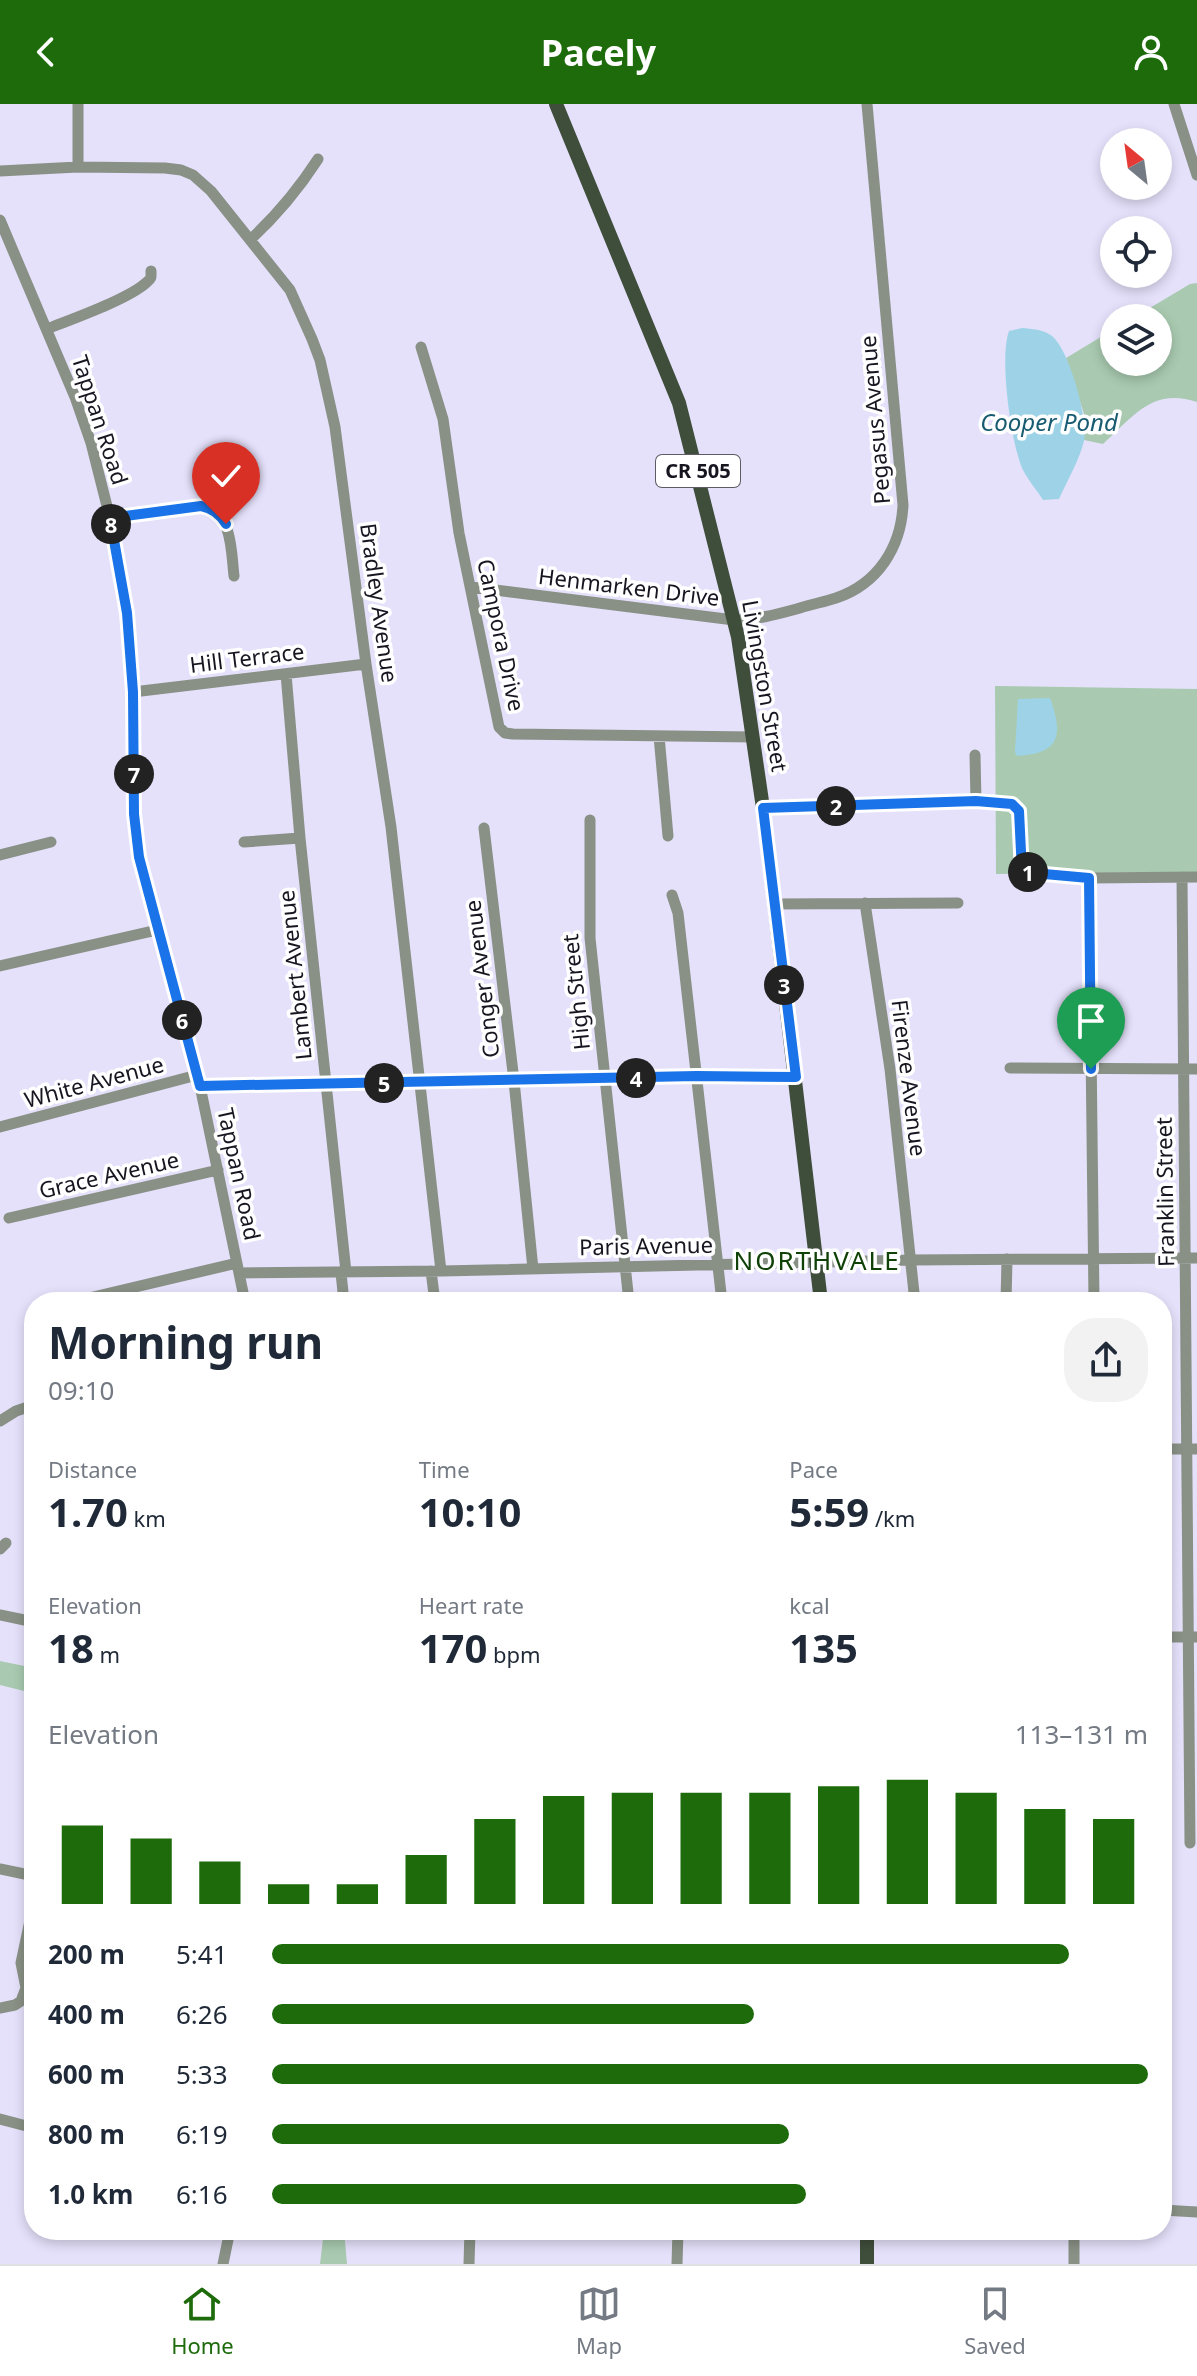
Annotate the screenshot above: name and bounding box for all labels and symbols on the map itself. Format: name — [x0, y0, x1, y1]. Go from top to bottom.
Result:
north arrow — [1100, 128, 1172, 200]
street label: Pegasus Avenue — [852, 334, 896, 506]
street label: Tappan Road — [66, 351, 136, 488]
water label: Cooper Pond — [980, 405, 1119, 438]
pin — [192, 442, 260, 524]
road number: CR 505 — [656, 455, 740, 487]
pin: 8 — [91, 504, 131, 544]
street label: Bradley Avenue — [354, 521, 406, 684]
street label: Campora Drive — [471, 556, 533, 714]
street label: Henmarken Drive — [537, 560, 721, 612]
street label: Livingston Street — [736, 598, 796, 774]
street label: Hill Terrace — [188, 635, 306, 679]
pin: 7 — [114, 754, 154, 794]
pin: 2 — [816, 786, 856, 826]
pin: 1 — [1008, 852, 1048, 892]
street label: Lambert Avenue — [270, 889, 318, 1061]
street label: Conger Avenue — [456, 898, 506, 1060]
street label: High Street — [554, 933, 596, 1051]
pin: 3 — [764, 965, 804, 1005]
pin — [1057, 987, 1125, 1069]
street label: Firenze Avenue — [886, 998, 934, 1158]
pin: 6 — [162, 1000, 202, 1040]
street label: White Avenue — [21, 1048, 167, 1114]
pin: 4 — [616, 1058, 656, 1098]
pin: 5 — [364, 1063, 404, 1103]
street label: Tappan Road — [211, 1105, 269, 1243]
street label: Franklin Street — [1148, 1117, 1180, 1267]
street label: Grace Avenue — [36, 1143, 182, 1205]
street label: Paris Avenue — [579, 1229, 713, 1261]
district label: NORTHVALE — [733, 1242, 901, 1278]

